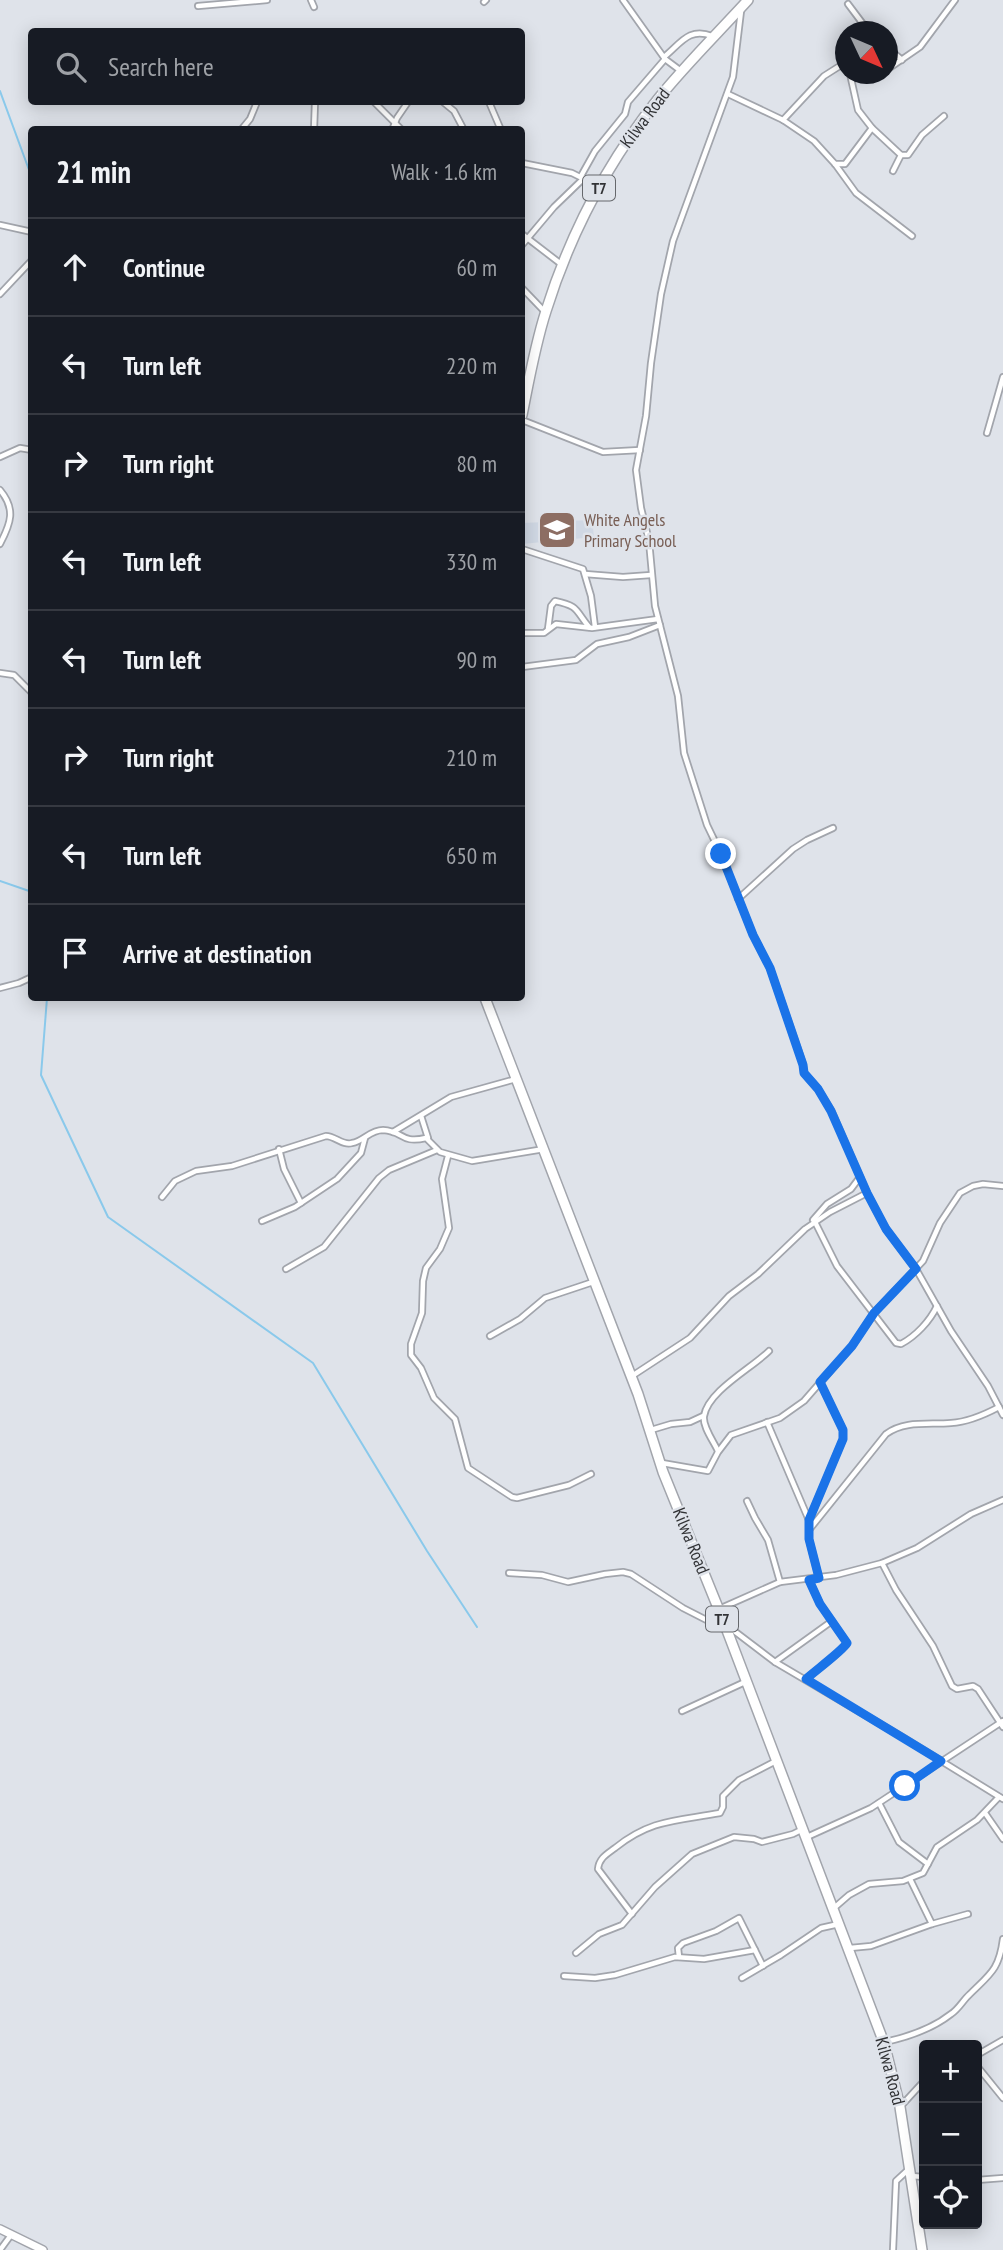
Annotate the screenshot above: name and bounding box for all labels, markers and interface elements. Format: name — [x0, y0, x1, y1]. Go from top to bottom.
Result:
north arrow — [835, 21, 898, 84]
search box — [28, 28, 525, 105]
icon: search — [52, 48, 90, 86]
text: Search here — [108, 50, 214, 83]
street label: Kilwa Road — [615, 83, 675, 152]
text: 21 min — [56, 152, 131, 191]
text: Walk · 1.6 km — [391, 157, 497, 186]
road number: T7 — [583, 176, 615, 200]
icon: ahead — [56, 248, 94, 286]
text: Continue — [123, 251, 205, 284]
text: 60 m — [456, 253, 497, 282]
icon: left — [56, 346, 94, 384]
text: Turn left — [123, 349, 201, 382]
text: 220 m — [446, 351, 497, 380]
icon: right — [56, 444, 94, 482]
text: Turn right — [123, 447, 214, 480]
text: 80 m — [456, 449, 497, 478]
place label: White Angels Primary School — [584, 508, 677, 552]
school or university icon: White Angels Primary School — [536, 509, 578, 551]
icon: left — [56, 542, 94, 580]
text: Turn left — [123, 545, 201, 578]
text: 330 m — [446, 547, 497, 576]
icon: left — [56, 640, 94, 678]
text: Turn left — [123, 643, 201, 676]
text: 90 m — [456, 645, 497, 674]
icon: right — [56, 738, 94, 776]
text: Turn right — [123, 741, 214, 774]
text: 210 m — [446, 743, 497, 772]
icon: left — [56, 836, 94, 874]
route end — [705, 838, 736, 869]
text: Turn left — [123, 839, 201, 872]
text: 650 m — [446, 841, 497, 870]
icon: arrive — [56, 934, 94, 972]
text: Arrive at destination — [123, 937, 312, 970]
street label: Kilwa Road — [668, 1504, 715, 1577]
road number: T7 — [706, 1606, 738, 1632]
route start — [889, 1770, 920, 1801]
street label: Kilwa Road — [870, 2034, 911, 2107]
map controls — [919, 2040, 982, 2229]
button: + — [919, 2040, 982, 2103]
button: − — [919, 2103, 982, 2166]
button: locate — [919, 2166, 982, 2229]

